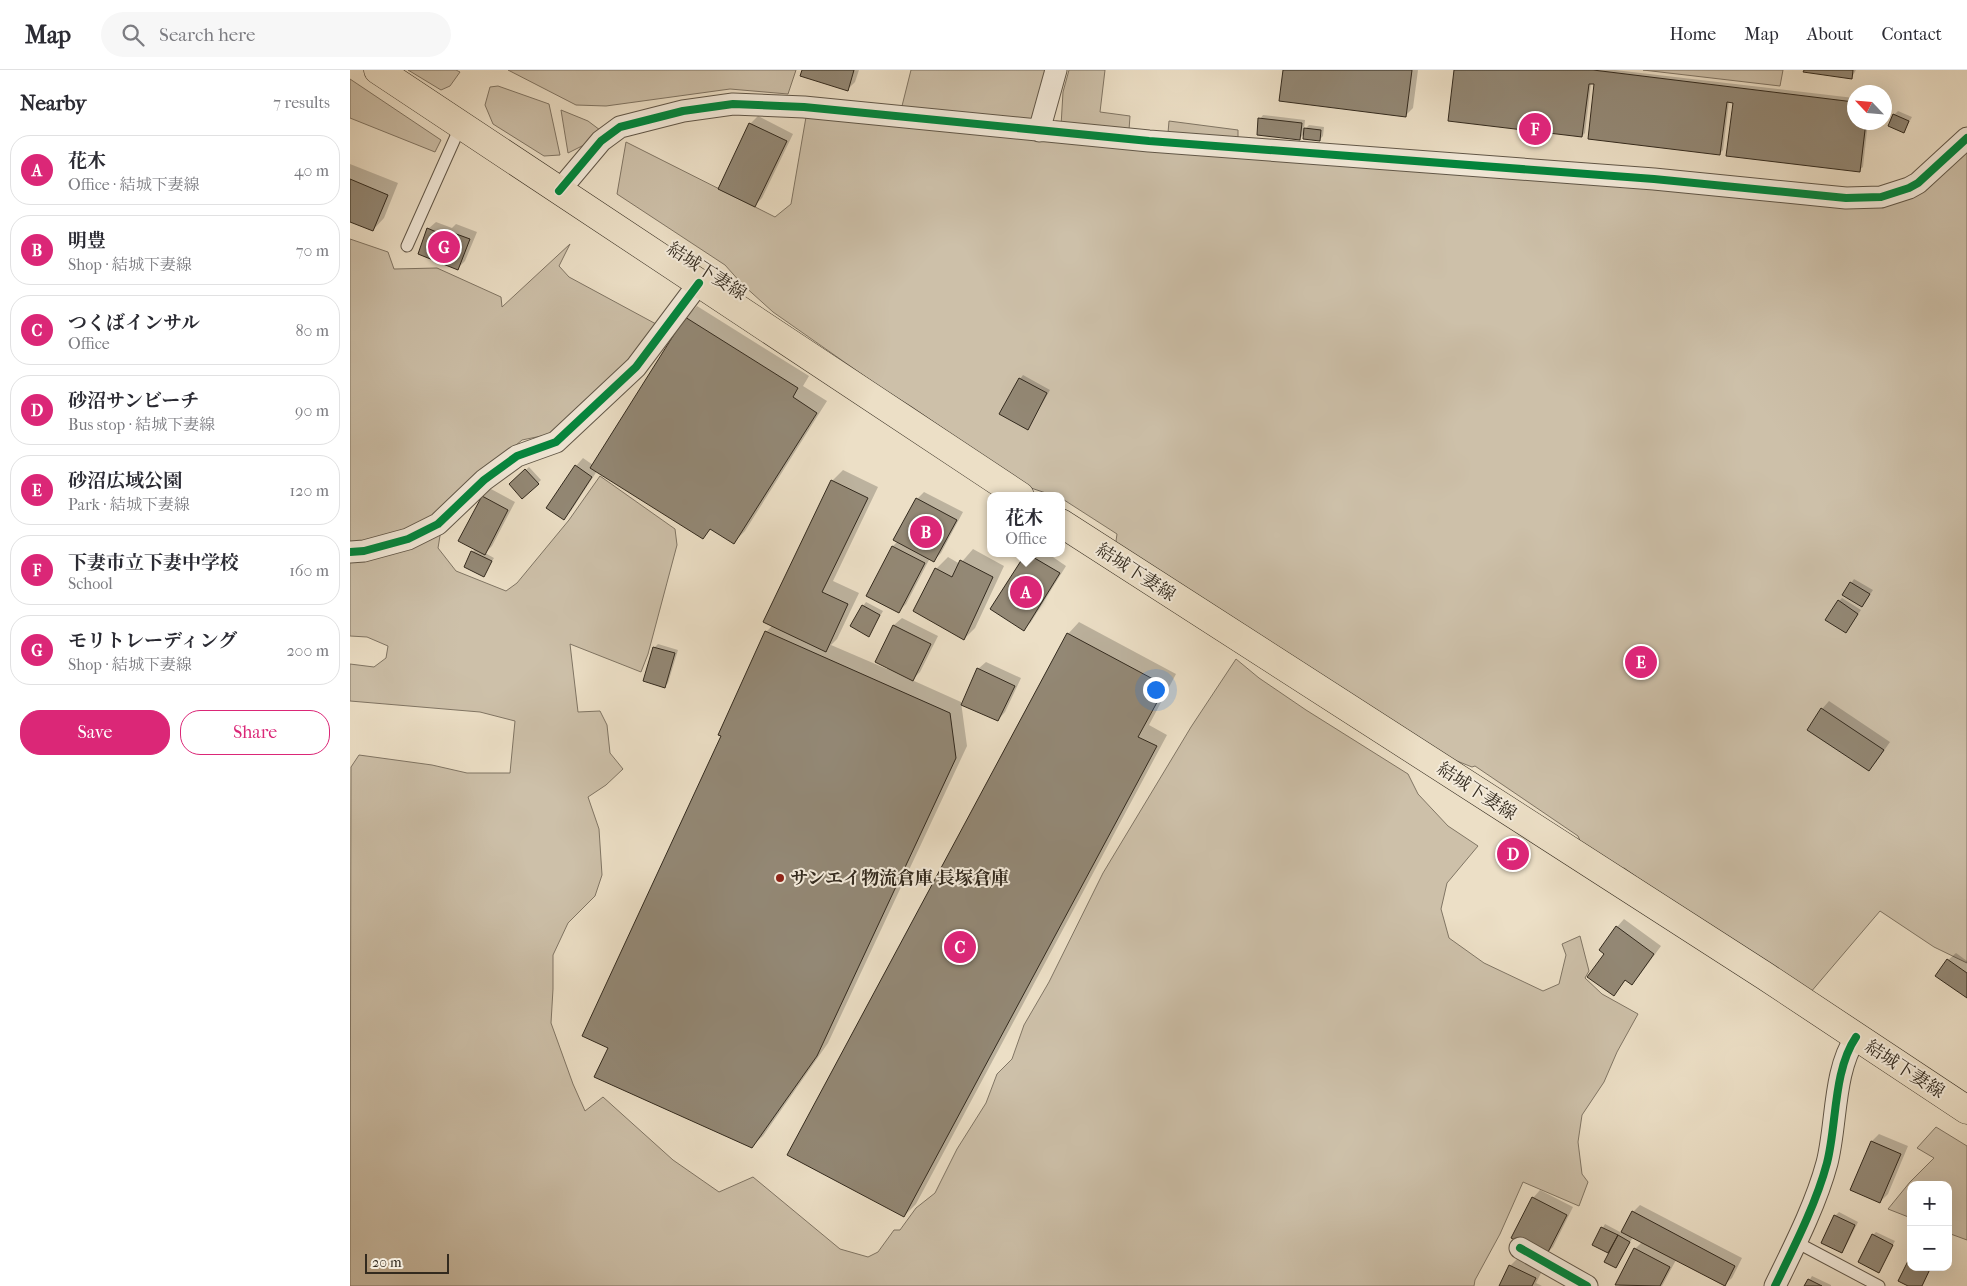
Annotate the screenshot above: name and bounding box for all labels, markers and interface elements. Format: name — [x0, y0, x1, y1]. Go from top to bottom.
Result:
search box — [101, 12, 451, 57]
text: Map — [25, 21, 71, 49]
icon: search — [119, 21, 147, 49]
text: Search here — [159, 24, 255, 46]
text: Home — [1669, 24, 1716, 45]
text: Map — [1744, 24, 1779, 45]
text: About — [1807, 24, 1853, 45]
text: Contact — [1881, 24, 1942, 45]
north arrow — [1847, 85, 1892, 130]
text: Nearby — [20, 91, 86, 115]
text: 7 results — [273, 93, 330, 112]
pin: F — [1519, 110, 1551, 148]
text: 花木 — [68, 150, 106, 172]
text: A — [32, 161, 42, 180]
text: 40 m — [294, 161, 329, 180]
text: Office · 結城下妻線 — [68, 175, 200, 194]
pin: G — [428, 228, 460, 266]
text: 明豊 — [68, 230, 106, 252]
street label: 結城下妻線 — [663, 238, 750, 305]
text: B — [32, 241, 42, 260]
text: 70 m — [296, 241, 329, 260]
text: Shop · 結城下妻線 — [68, 255, 192, 274]
text: つくばインサル — [68, 312, 200, 334]
text: C — [32, 321, 42, 340]
text: 80 m — [295, 321, 329, 340]
text: Office — [68, 334, 110, 353]
text: 砂沼サンビーチ — [68, 390, 199, 412]
text: D — [31, 401, 43, 420]
text: 90 m — [295, 401, 329, 420]
text: Bus stop · 結城下妻線 — [68, 415, 215, 434]
text: 砂沼広域公園 — [68, 470, 182, 492]
text: E — [32, 481, 42, 500]
text: 120 m — [290, 481, 329, 500]
popup — [987, 492, 1065, 557]
text: Park · 結城下妻線 — [68, 495, 190, 514]
text: 花木 — [1005, 507, 1043, 529]
pin: B — [910, 513, 942, 551]
text: Office — [1005, 529, 1047, 548]
street label: 結城下妻線 — [1092, 539, 1179, 606]
text: 下妻市立下妻中学校 — [68, 552, 239, 574]
text: F — [33, 561, 41, 580]
text: 160 m — [289, 561, 329, 580]
pin: A — [1010, 573, 1042, 611]
text: School — [68, 574, 113, 593]
text: モリトレーディング — [68, 630, 237, 652]
text: G — [31, 641, 43, 660]
text: 200 m — [286, 641, 329, 660]
pin: E — [1625, 643, 1657, 681]
text: Shop · 結城下妻線 — [68, 655, 192, 674]
your location — [1143, 677, 1169, 703]
button: Save — [20, 710, 170, 755]
button: Share — [180, 710, 330, 755]
street label: 結城下妻線 — [1433, 758, 1520, 825]
pin: D — [1497, 835, 1529, 873]
place label: サンエイ物流倉庫 長塚倉庫 — [790, 868, 1009, 889]
marker: サンエイ物流倉庫 長塚倉庫 — [774, 872, 786, 884]
pin: C — [944, 928, 976, 966]
street label: 結城下妻線 — [1861, 1036, 1948, 1103]
map controls — [1907, 1181, 1952, 1271]
button: + — [1907, 1181, 1952, 1226]
button: − — [1907, 1226, 1952, 1271]
scale bar — [365, 1251, 449, 1274]
text: 20 m — [372, 1254, 402, 1271]

